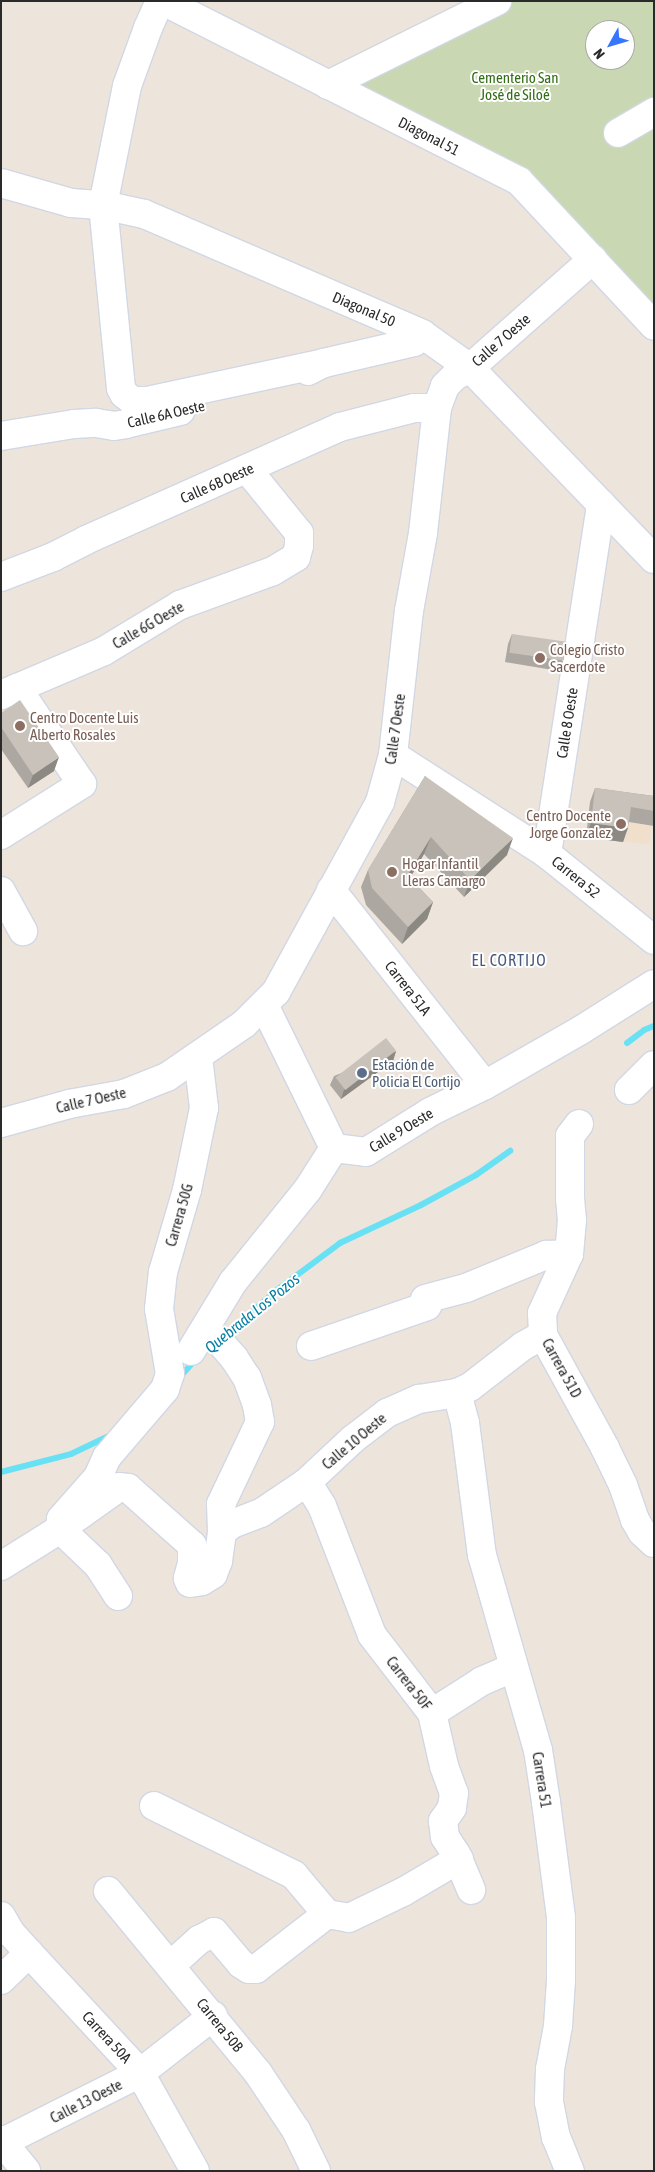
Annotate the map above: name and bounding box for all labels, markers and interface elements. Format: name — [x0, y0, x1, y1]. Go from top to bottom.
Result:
north arrow — [585, 20, 635, 70]
text: N — [590, 46, 608, 62]
park label: Cementerio San José de Siloé — [472, 68, 558, 103]
street label: Diagonal 51 — [395, 113, 463, 159]
street label: Diagonal 50 — [330, 288, 398, 330]
street label: Calle 7 Oeste — [468, 310, 534, 370]
street label: Calle 6A Oeste — [126, 396, 206, 432]
street label: Calle 6B Oeste — [178, 459, 256, 507]
street label: Calle 6G Oeste — [109, 597, 187, 653]
place label: Colegio Cristo Sacerdote — [550, 640, 625, 675]
marker: Colegio Cristo Sacerdote — [534, 652, 546, 664]
street label: Calle 8 Oeste — [553, 686, 581, 760]
street label: Calle 7 Oeste — [381, 692, 409, 766]
place label: Centro Docente Luis Alberto Rosales — [30, 708, 139, 743]
marker: Centro Docente Luis Alberto Rosales — [14, 720, 26, 732]
place label: Centro Docente Jorge Gonzalez — [526, 806, 611, 841]
marker: Centro Docente Jorge Gonzalez — [615, 818, 627, 830]
street label: Carrera 52 — [548, 852, 604, 902]
place label: Hogar Infantil Lleras Camargo — [402, 854, 486, 889]
marker: Hogar Infantil Lleras Camargo — [386, 866, 398, 878]
district label: EL CORTIJO — [470, 950, 548, 970]
street label: Carrera 51A — [381, 957, 435, 1019]
place label: Estación de Policia El Cortijo — [372, 1055, 460, 1090]
marker: Estación de Policia El Cortijo — [356, 1067, 368, 1079]
street label: Calle 7 Oeste — [54, 1083, 128, 1117]
street label: Calle 9 Oeste — [366, 1104, 436, 1156]
street label: Carrera 50G — [161, 1181, 197, 1249]
water label: Quebrada Los Pozos — [201, 1269, 303, 1357]
street label: Carrera 51D — [538, 1335, 586, 1401]
street label: Calle 10 Oeste — [318, 1409, 390, 1473]
street label: Carrera 50F — [383, 1653, 435, 1713]
street label: Carrera 51 — [529, 1751, 555, 1809]
street label: Carrera 50B — [193, 1995, 247, 2055]
street label: Carrera 50A — [79, 2007, 135, 2067]
street label: Calle 13 Oeste — [47, 2075, 125, 2127]

